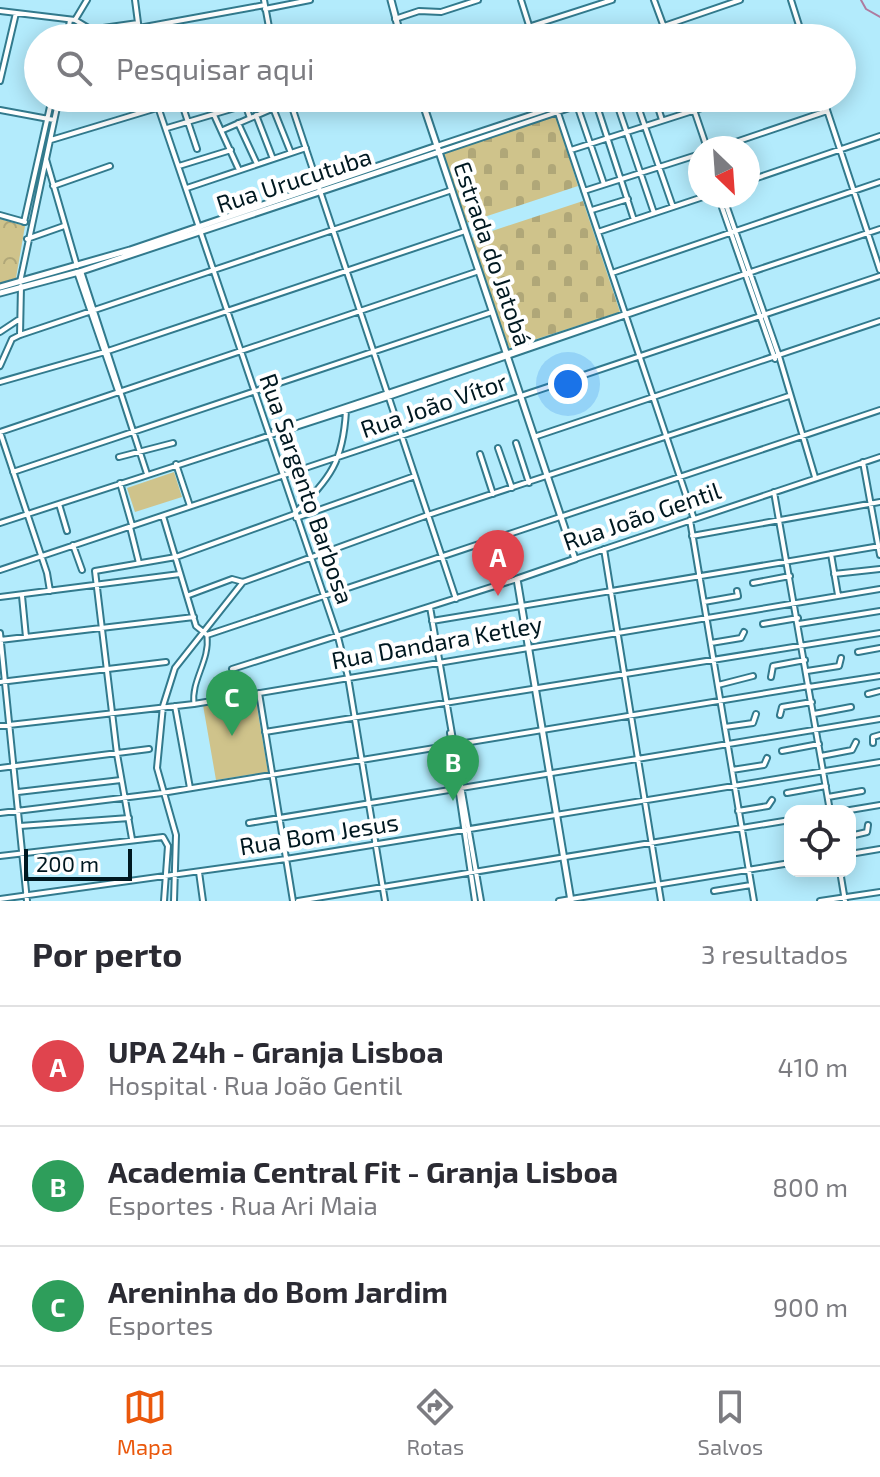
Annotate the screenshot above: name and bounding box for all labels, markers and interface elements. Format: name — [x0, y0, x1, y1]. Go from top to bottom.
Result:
search box — [24, 24, 856, 112]
icon: search — [52, 46, 96, 90]
text: Pesquisar aqui — [116, 50, 314, 86]
north arrow — [688, 136, 760, 208]
street label: Rua Urucutuba — [212, 141, 375, 218]
street label: Estrada do Jatobá — [448, 158, 539, 350]
your location — [548, 364, 588, 404]
street label: Rua João Vítor — [356, 366, 511, 443]
street label: Rua Sargento Barbosa — [254, 369, 360, 608]
street label: Rua João Gentil — [559, 475, 724, 556]
pin: A — [472, 530, 524, 596]
street label: Rua Dandara Ketley — [329, 609, 545, 674]
pin: C — [206, 670, 258, 736]
pin: B — [427, 735, 479, 801]
map controls — [784, 805, 856, 877]
button: locate — [784, 805, 856, 877]
street label: Rua Bom Jesus — [237, 807, 400, 860]
scale bar — [24, 845, 132, 881]
text: 200 m — [36, 850, 99, 876]
text: Por perto — [32, 933, 182, 974]
text: 3 resultados — [701, 938, 848, 969]
text: UPA 24h - Granja Lisboa — [108, 1033, 444, 1069]
text: A — [50, 1051, 66, 1082]
text: 410 m — [777, 1051, 848, 1082]
text: Hospital · Rua João Gentil — [108, 1069, 402, 1100]
text: Academia Central Fit - Granja Lisboa — [108, 1153, 618, 1189]
text: B — [50, 1171, 66, 1202]
text: 800 m — [772, 1171, 848, 1202]
text: Esportes · Rua Ari Maia — [108, 1189, 378, 1220]
text: Areninha do Bom Jardim — [108, 1273, 448, 1309]
text: C — [50, 1291, 66, 1322]
text: 900 m — [773, 1291, 848, 1322]
text: Esportes — [108, 1309, 213, 1340]
tab: Mapa — [117, 1385, 173, 1459]
tab: Rotas — [406, 1385, 464, 1459]
tab: Salvos — [698, 1385, 763, 1459]

